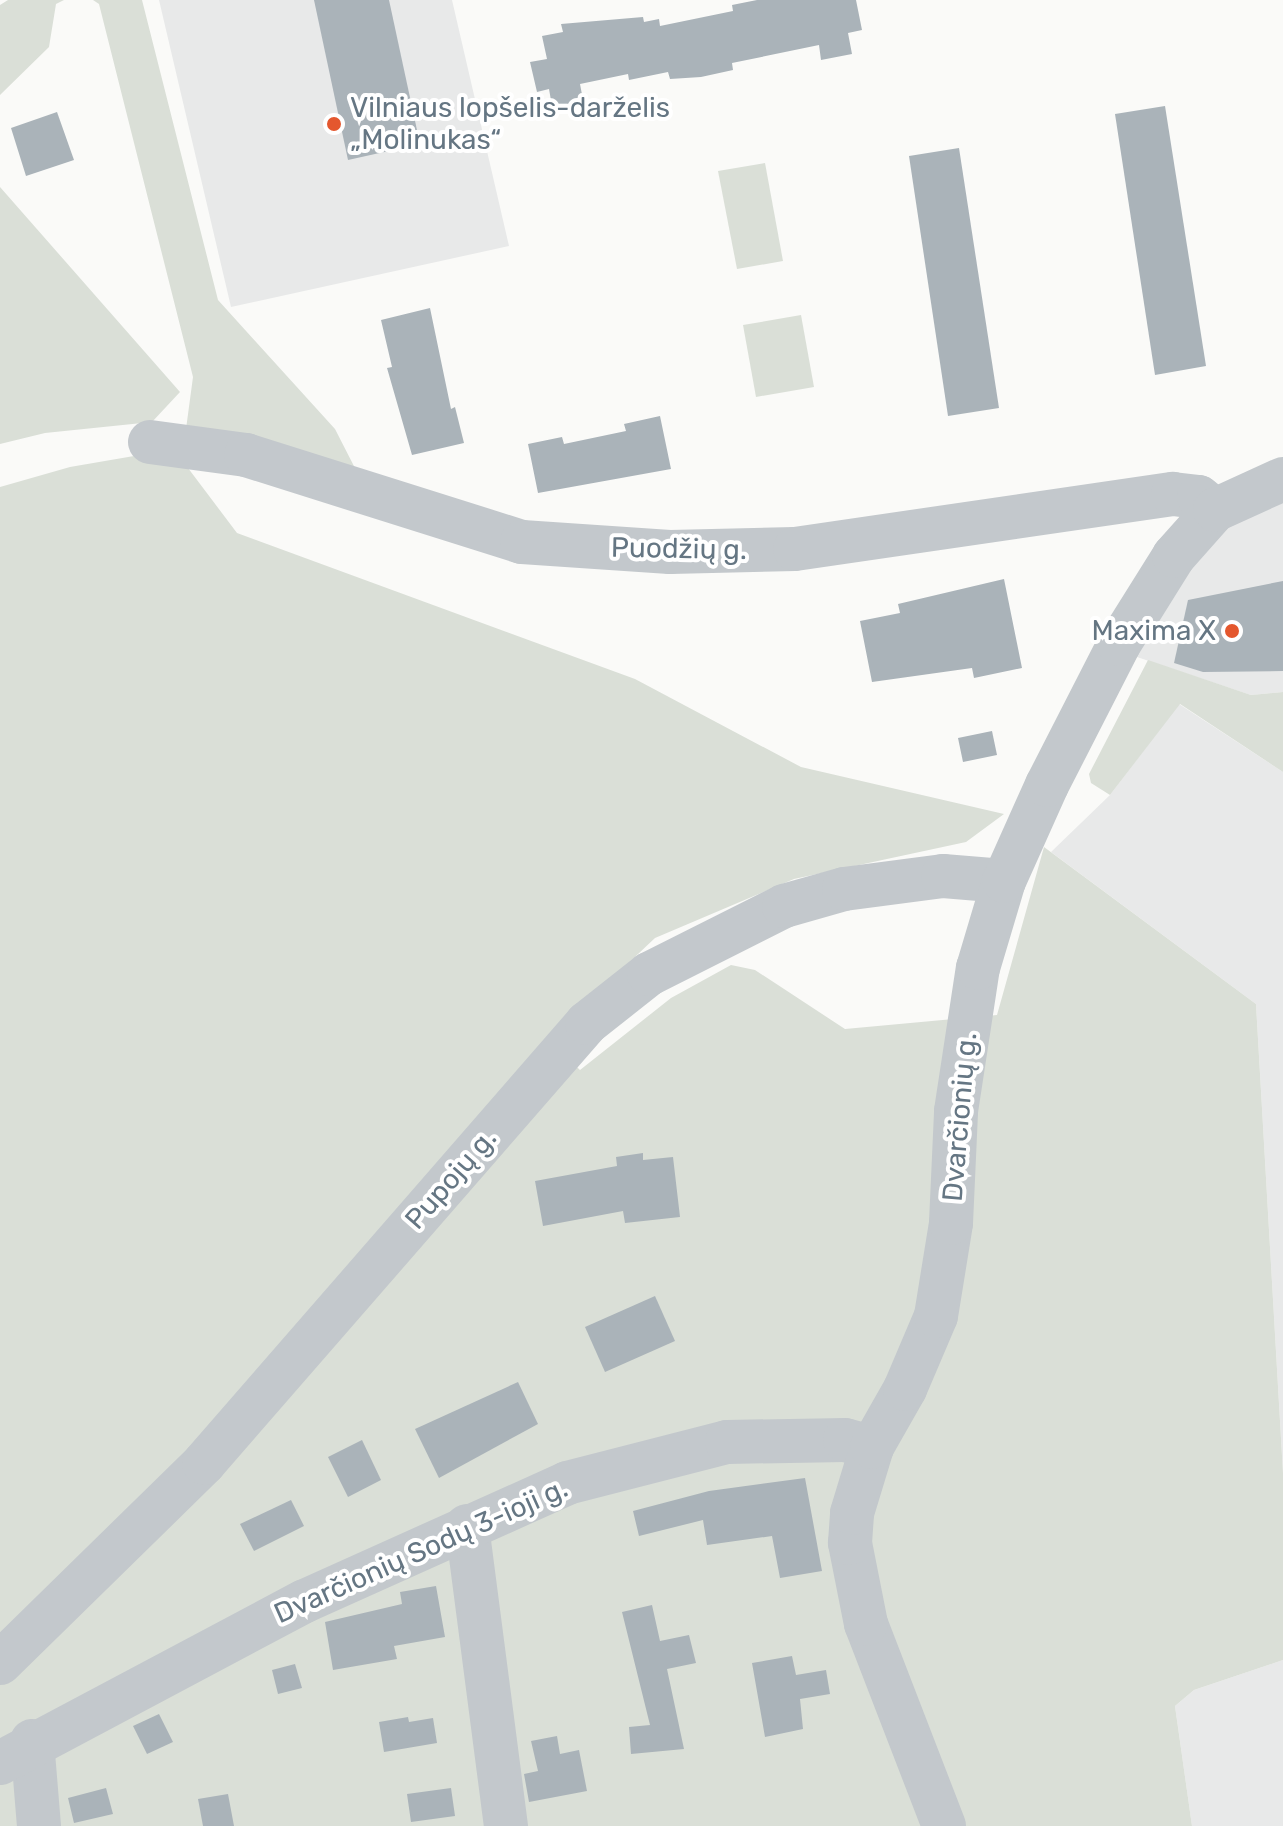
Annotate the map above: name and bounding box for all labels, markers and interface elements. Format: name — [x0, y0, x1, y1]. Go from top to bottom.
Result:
place label: Vilniaus lopšelis-darželis „Molinukas“ — [350, 91, 670, 157]
marker: Vilniaus lopšelis-darželis „Molinukas“ — [325, 115, 343, 133]
street label: Puodžių g. — [611, 531, 747, 567]
place label: Maxima X — [1092, 614, 1216, 648]
marker: Maxima X — [1223, 622, 1241, 640]
street label: Dvarčionių g. — [936, 1031, 984, 1203]
street label: Pupojų g. — [398, 1122, 504, 1236]
street label: Dvarčionių Sodų 3-ioji g. — [269, 1471, 573, 1631]

